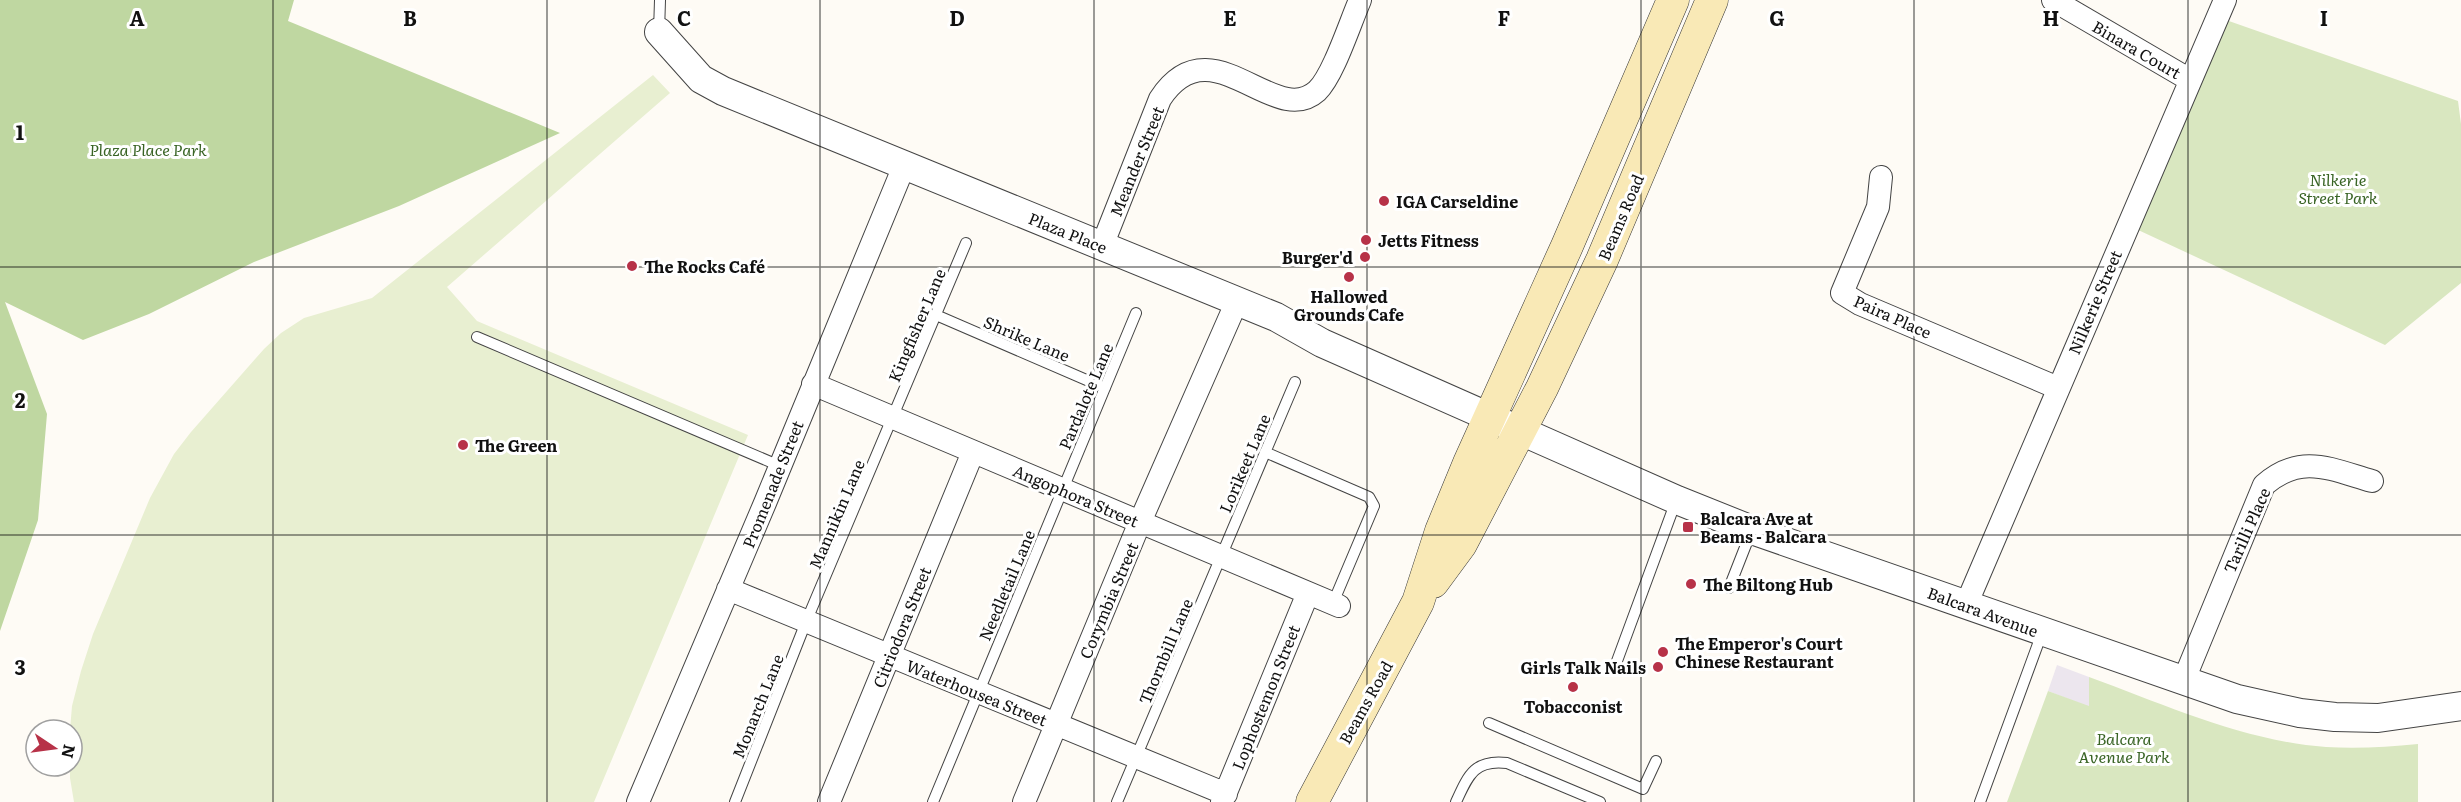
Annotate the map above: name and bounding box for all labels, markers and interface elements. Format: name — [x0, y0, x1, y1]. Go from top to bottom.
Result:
text: A — [129, 2, 145, 32]
text: B — [403, 2, 417, 32]
text: C — [677, 2, 691, 32]
text: D — [949, 2, 965, 32]
text: E — [1223, 2, 1237, 32]
text: F — [1498, 2, 1511, 32]
text: G — [1769, 2, 1785, 32]
text: H — [2043, 2, 2059, 32]
text: I — [2320, 2, 2328, 32]
street label: Binara Court — [2088, 14, 2186, 84]
street label: Meander Street — [1103, 102, 1169, 220]
text: 1 — [16, 116, 24, 146]
park label: Plaza Place Park — [89, 137, 207, 161]
park label: Nilkerie Street Park — [2298, 167, 2378, 209]
street label: Beams Road — [1591, 170, 1649, 264]
place label: IGA Carseldine — [1396, 189, 1518, 213]
marker: IGA Carseldine — [1377, 194, 1391, 208]
street label: Plaza Place — [1025, 205, 1111, 259]
place label: Jetts Fitness — [1378, 228, 1479, 252]
marker: Jetts Fitness — [1359, 233, 1373, 247]
place label: Burger'd — [1282, 245, 1353, 269]
street label: Nilkerie Street — [2061, 246, 2127, 358]
marker: Burger'd — [1358, 250, 1372, 264]
place label: The Rocks Café — [644, 254, 765, 278]
marker: The Rocks Café — [625, 259, 639, 273]
street label: Kingfisher Lane — [881, 264, 951, 386]
marker: Hallowed Grounds Cafe — [1342, 270, 1356, 284]
place label: Hallowed Grounds Cafe — [1294, 284, 1404, 326]
street label: Paira Place — [1850, 288, 1936, 344]
street label: Shrike Lane — [980, 309, 1074, 367]
street label: Pardalote Lane — [1052, 339, 1118, 453]
text: 2 — [15, 384, 26, 414]
street label: Lorikeet Lane — [1212, 410, 1276, 516]
street label: Promenade Street — [735, 416, 809, 551]
place label: The Green — [475, 433, 557, 457]
marker: The Green — [456, 438, 470, 452]
street label: Mannikin Lane — [802, 456, 870, 572]
street label: Angophora Street — [1009, 458, 1143, 533]
street label: Tarilli Place — [2217, 484, 2275, 576]
place label: Balcara Ave at Beams - Balcara — [1700, 506, 1827, 548]
marker: Balcara Ave at Beams - Balcara — [1681, 520, 1695, 534]
street label: Needletail Lane — [972, 526, 1040, 644]
street label: Corymbia Street — [1073, 537, 1144, 662]
street label: Citriodora Street — [866, 562, 936, 691]
place label: The Biltong Hub — [1703, 572, 1833, 596]
marker: The Biltong Hub — [1684, 577, 1698, 591]
street label: Balcara Avenue — [1924, 580, 2042, 642]
street label: Thornbill Lane — [1132, 594, 1198, 708]
street label: Lophostemon Street — [1225, 620, 1305, 773]
place label: The Emperor's Court Chinese Restaurant — [1675, 631, 1843, 673]
marker: The Emperor's Court Chinese Restaurant — [1656, 645, 1670, 659]
street label: Monarch Lane — [725, 650, 789, 762]
text: 3 — [14, 651, 26, 681]
street label: Waterhousea Street — [903, 653, 1052, 731]
place label: Girls Talk Nails — [1521, 655, 1646, 679]
street label: Beams Road — [1332, 656, 1398, 748]
marker: Girls Talk Nails — [1651, 660, 1665, 674]
marker: Tobacconist — [1566, 680, 1580, 694]
place label: Tobacconist — [1523, 694, 1623, 718]
north arrow — [24, 718, 84, 778]
park label: Balcara Avenue Park — [2078, 726, 2170, 768]
text: N — [56, 742, 83, 761]

